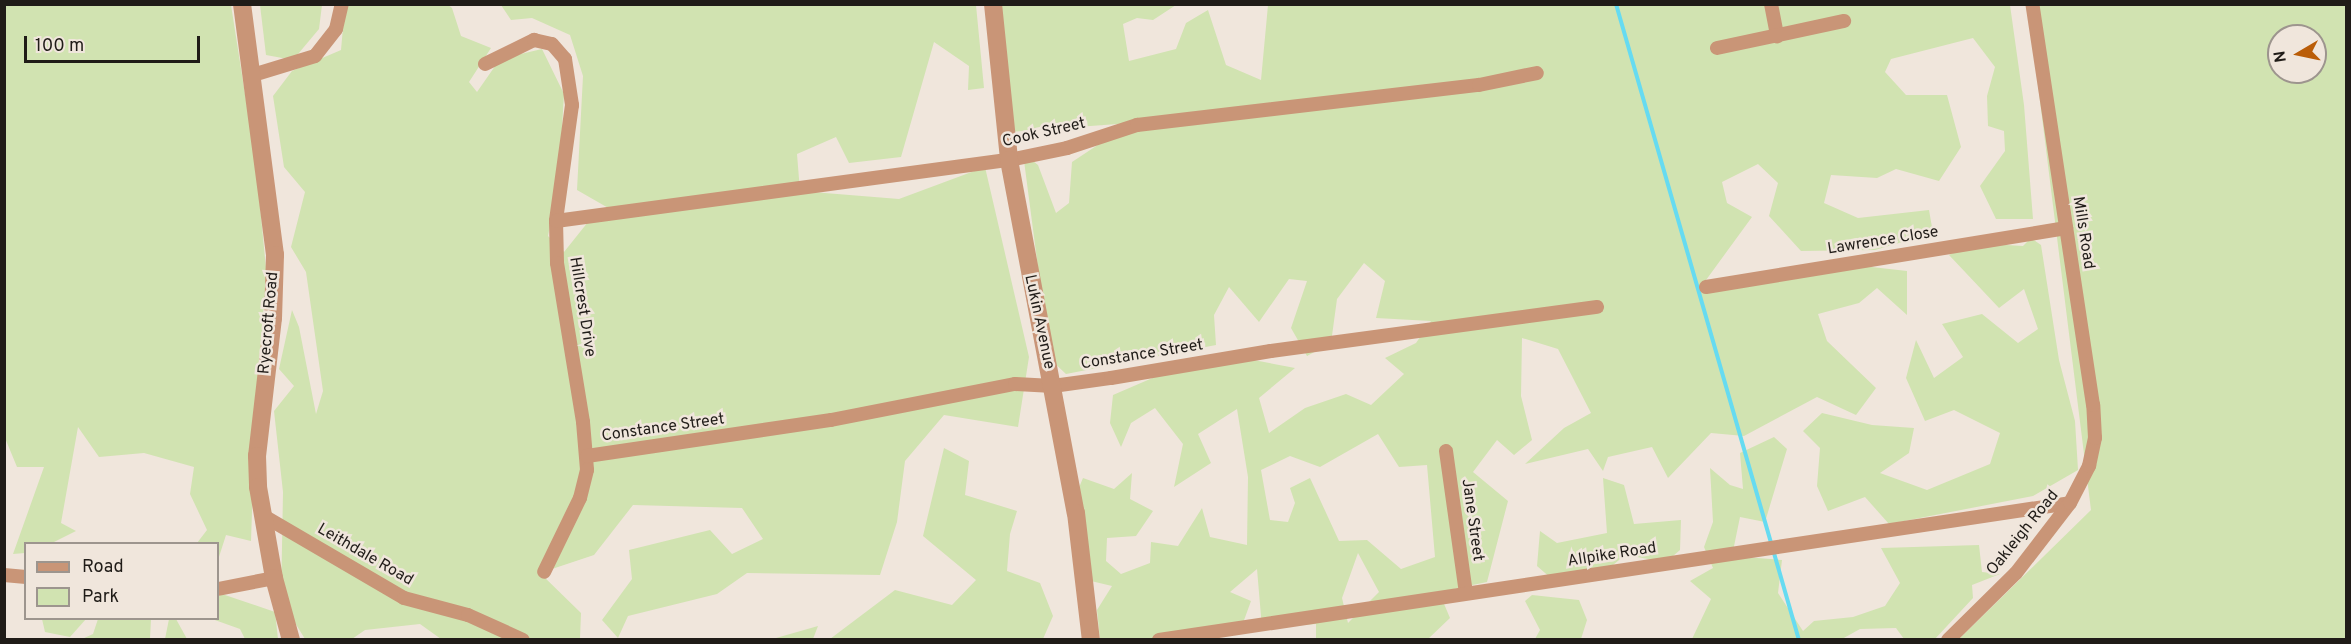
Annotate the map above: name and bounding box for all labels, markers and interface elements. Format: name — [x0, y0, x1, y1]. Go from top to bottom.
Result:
scale bar — [27, 24, 202, 62]
north arrow — [2267, 24, 2327, 84]
text: 100 m — [35, 35, 84, 58]
text: N — [2270, 49, 2292, 64]
street label: Cook Street — [1001, 114, 1087, 152]
street label: Mills Road — [2068, 195, 2098, 271]
street label: Lawrence Close — [1826, 223, 1940, 259]
street label: Hillcrest Drive — [565, 256, 599, 358]
street label: Ryecroft Road — [255, 271, 283, 375]
street label: Lukin Avenue — [1020, 273, 1058, 371]
street label: Constance Street — [1079, 336, 1205, 374]
street label: Constance Street — [600, 410, 726, 446]
street label: Jane Street — [1457, 478, 1487, 562]
street label: Oakleigh Road — [1983, 487, 2063, 579]
street label: Leithdale Road — [314, 520, 416, 590]
street label: Allpike Road — [1566, 538, 1658, 572]
legend — [24, 542, 219, 620]
text: Road — [82, 556, 124, 579]
text: Park — [82, 586, 119, 609]

